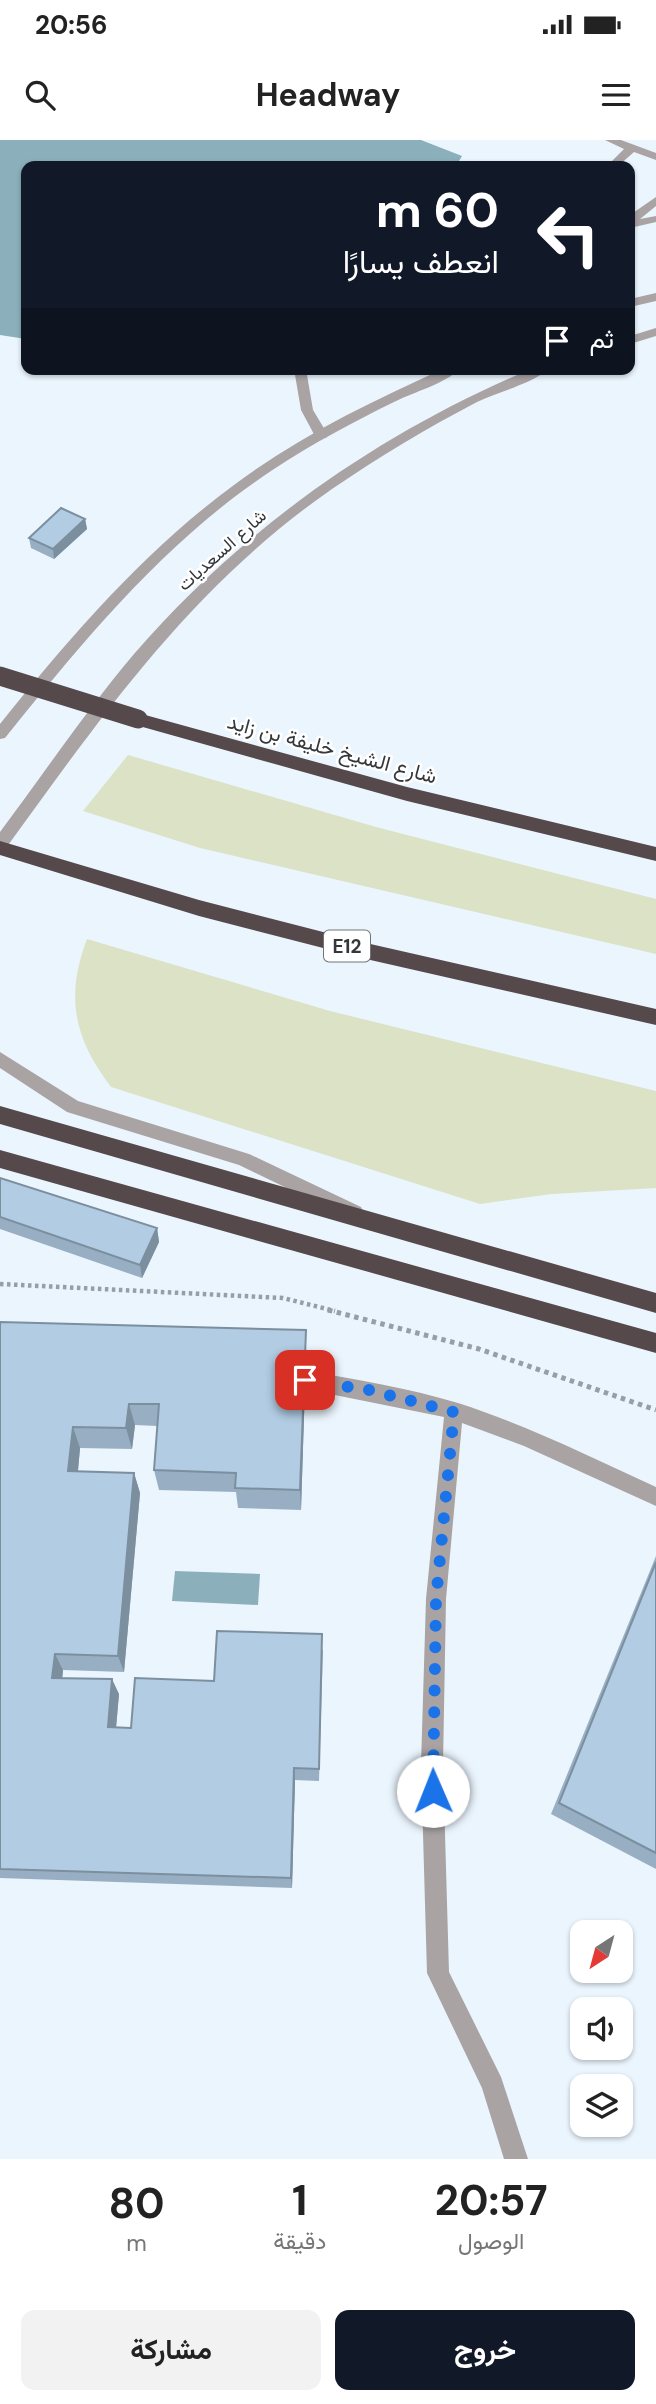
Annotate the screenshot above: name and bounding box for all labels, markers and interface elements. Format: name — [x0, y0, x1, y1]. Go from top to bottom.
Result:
text: 20:56 — [35, 8, 107, 42]
text: Headway — [256, 74, 400, 116]
icon: search — [21, 76, 59, 114]
icon: menu — [597, 76, 635, 114]
text: 60 m — [376, 178, 499, 242]
icon: left — [523, 189, 614, 280]
text: انعطف يسارًا — [343, 241, 499, 283]
icon: arrive — [538, 322, 576, 360]
text: ثم — [590, 322, 614, 356]
street label: شارع السعديات — [173, 504, 271, 596]
street label: شارع الشيخ خليفة بن زايد — [224, 708, 440, 790]
road number: E12 — [324, 930, 370, 961]
pin — [275, 1350, 335, 1410]
icon: arrive — [286, 1361, 324, 1399]
position arrow — [396, 1754, 470, 1828]
north arrow — [570, 1920, 634, 1983]
map controls — [570, 1920, 633, 2137]
button: sound — [570, 1997, 633, 2060]
button: layers — [570, 2074, 633, 2137]
text: 1 — [292, 2173, 307, 2228]
text: 20:57 — [435, 2173, 548, 2228]
text: 80 — [109, 2176, 165, 2231]
text: دقيقة — [273, 2226, 326, 2256]
text: الوصول — [458, 2226, 524, 2256]
text: m — [126, 2228, 147, 2258]
button: مشاركة — [21, 2310, 321, 2390]
button: خروج — [335, 2310, 635, 2390]

